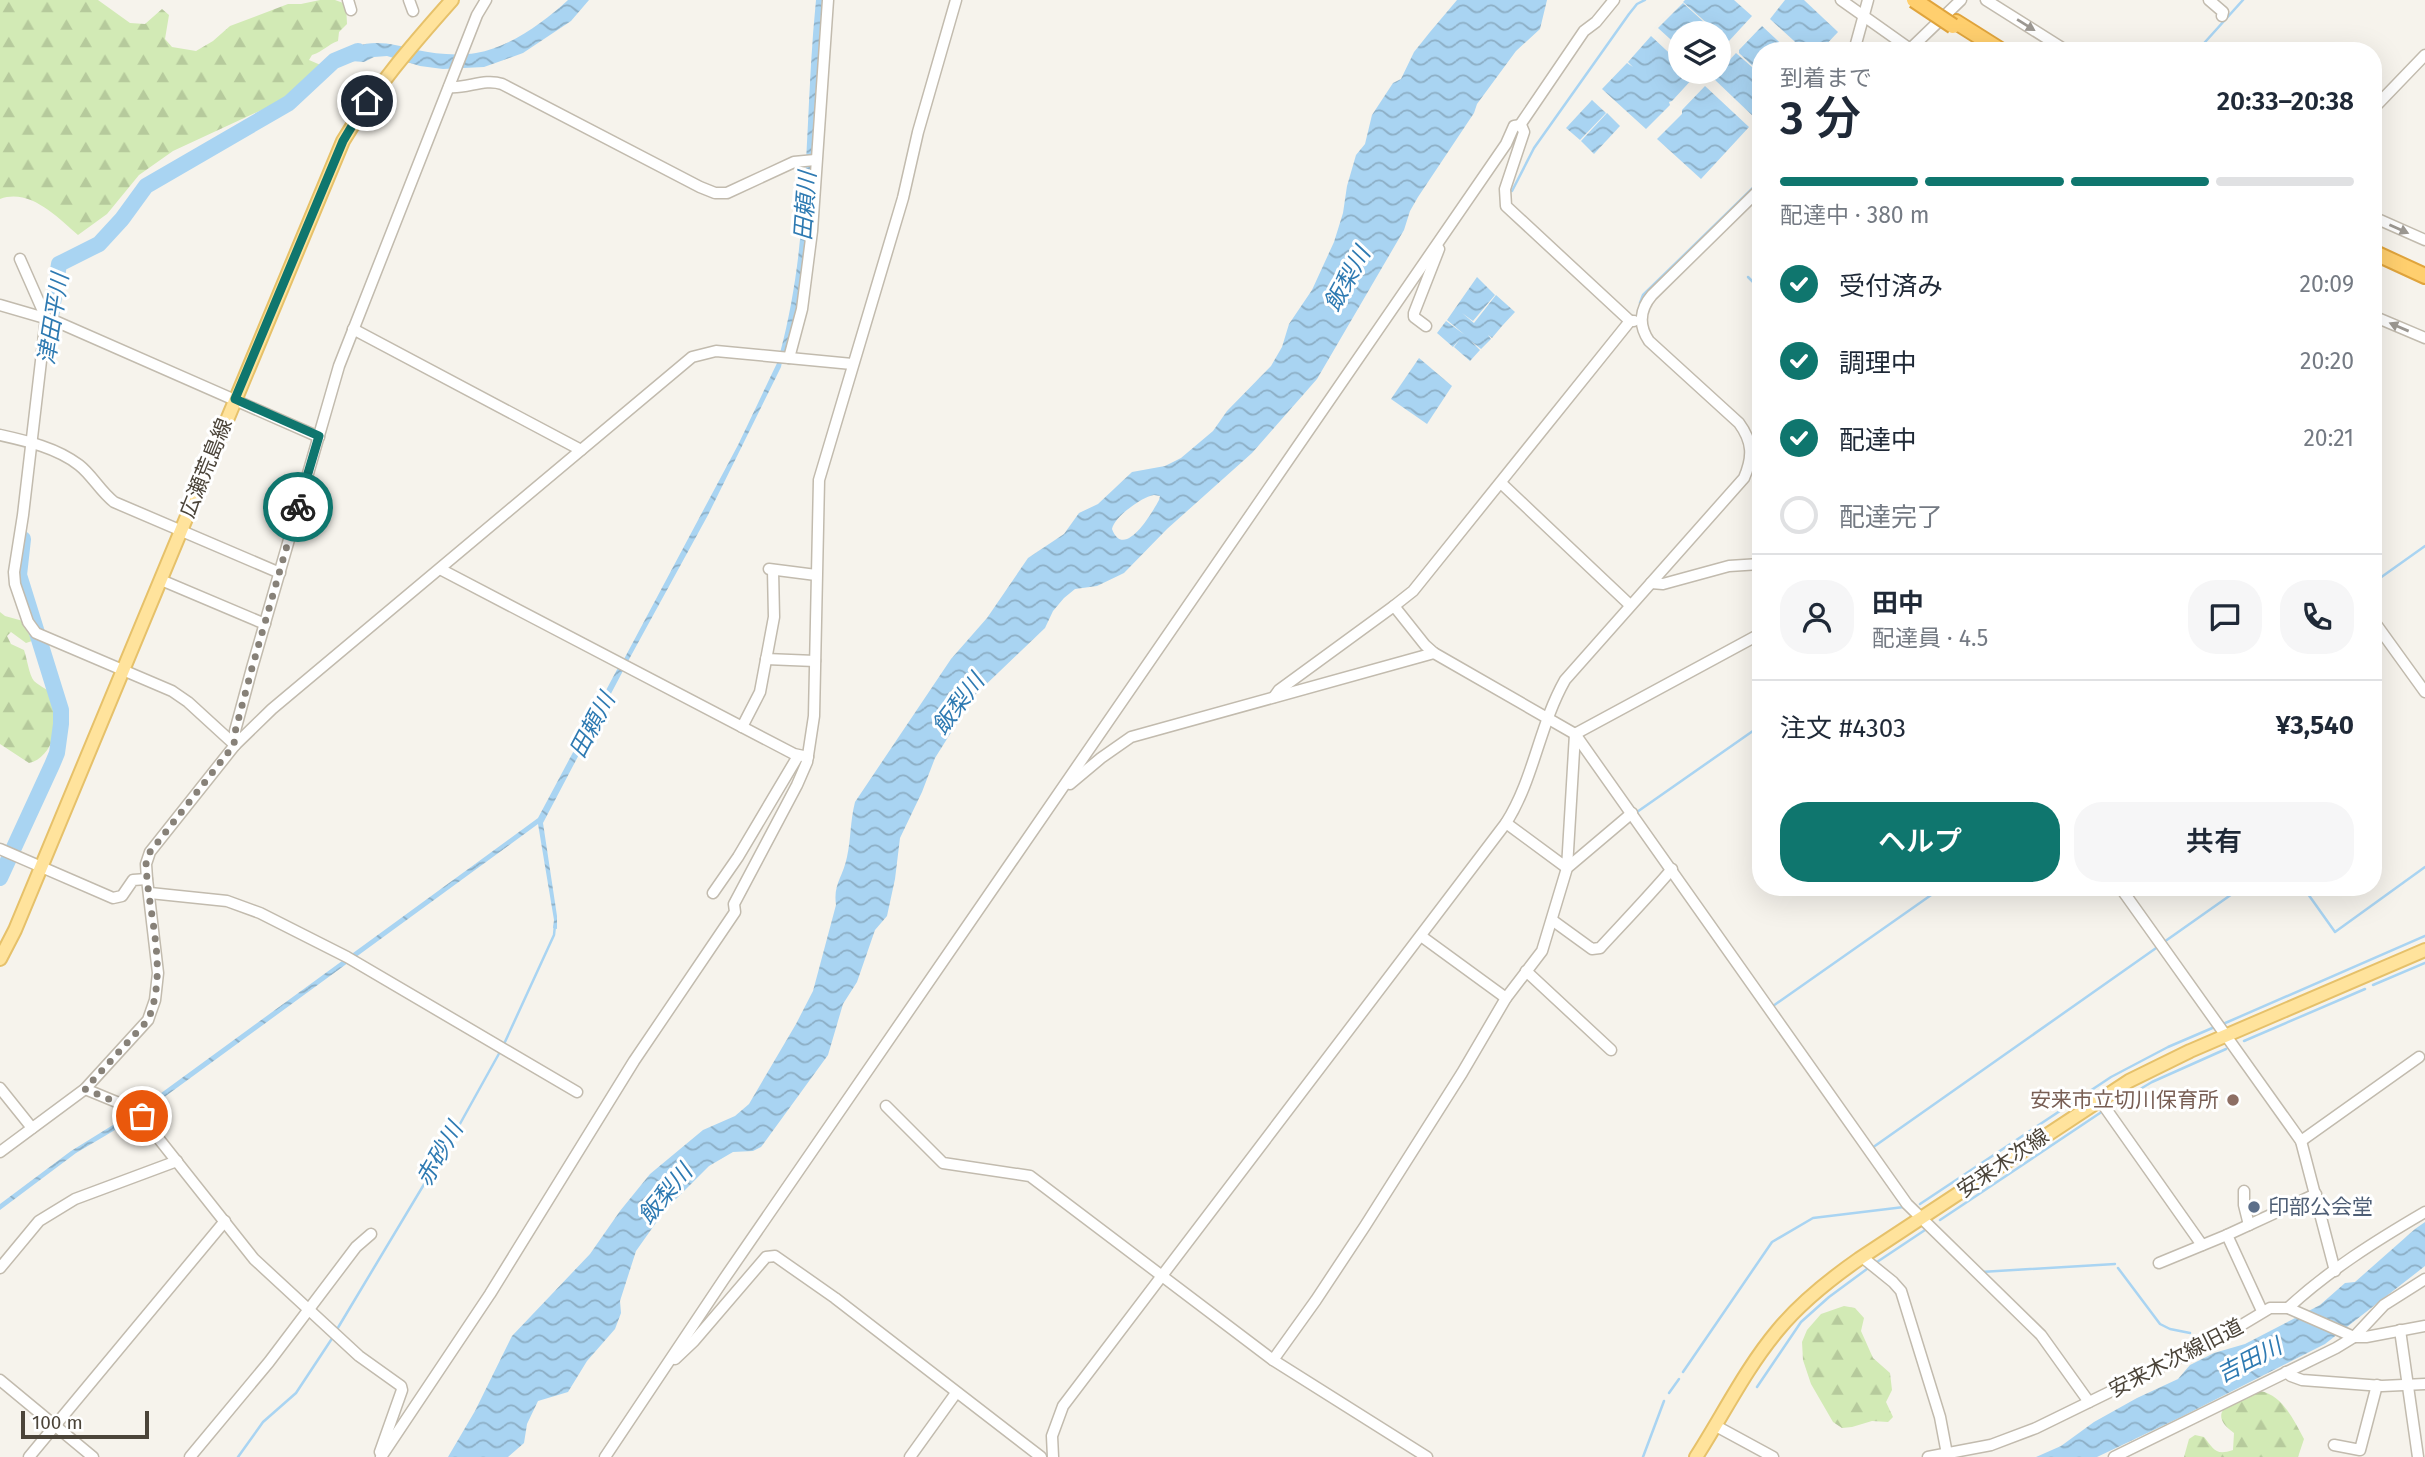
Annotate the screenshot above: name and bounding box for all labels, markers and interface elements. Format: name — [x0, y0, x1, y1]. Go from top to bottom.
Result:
one-way arrow — [2017, 19, 2036, 32]
map controls — [1668, 21, 1731, 84]
button: layers — [1668, 21, 1731, 84]
text: 到着まで — [1780, 64, 1872, 92]
pin — [337, 71, 397, 131]
icon: home — [348, 82, 386, 120]
text: 20:33–20:38 — [2217, 86, 2354, 117]
text: 3 分 — [1780, 91, 1861, 146]
water label: 田頼川 — [789, 168, 822, 241]
text: 配達中 · 380 m — [1780, 201, 1930, 229]
one-way arrow — [2389, 223, 2409, 235]
water label: 飯梨川 — [1318, 239, 1377, 316]
icon: check — [1780, 265, 1818, 303]
water label: 津田平川 — [32, 268, 74, 367]
text: 20:09 — [2300, 270, 2354, 298]
text: 受付済み — [1839, 271, 1943, 302]
one-way arrow — [2388, 322, 2409, 333]
icon: check — [1780, 342, 1818, 380]
text: 20:20 — [2300, 347, 2354, 375]
text: 調理中 — [1839, 348, 1917, 379]
street label: 広瀬荒島線 — [174, 414, 238, 522]
icon: check — [1780, 419, 1818, 457]
text: 20:21 — [2303, 424, 2354, 452]
text: 配達中 — [1839, 425, 1917, 456]
courier — [263, 472, 333, 542]
icon: bike — [279, 488, 317, 526]
text: 配達完了 — [1839, 502, 1943, 533]
button: person — [1780, 580, 1854, 654]
button: chat — [2188, 580, 2262, 654]
button: phone — [2280, 580, 2354, 654]
text: 田中 — [1872, 588, 1924, 619]
text: 配達員 · 4.5 — [1872, 624, 1988, 652]
water label: 飯梨川 — [926, 666, 992, 740]
water label: 田頼川 — [563, 685, 622, 762]
text: ¥3,540 — [2276, 710, 2354, 741]
text: 注文 #4303 — [1780, 713, 1906, 744]
button: ヘルプ — [1780, 802, 2060, 882]
button: 共有 — [2074, 802, 2354, 882]
pin — [112, 1086, 172, 1146]
place label: 安来市立切川保育所 — [2030, 1087, 2219, 1113]
marker: 安来市立切川保育所 — [2225, 1092, 2241, 1108]
icon: bag — [123, 1097, 161, 1135]
water label: 赤砂川 — [410, 1115, 470, 1191]
street label: 安来木次線 — [1952, 1123, 2054, 1203]
water label: 飯梨川 — [632, 1156, 700, 1229]
place label: 印部公会堂 — [2268, 1194, 2373, 1220]
marker: 印部公会堂 — [2246, 1199, 2262, 1215]
street label: 安来木次線旧道 — [2105, 1313, 2247, 1403]
water label: 吉田川 — [2212, 1331, 2289, 1388]
scale bar — [21, 1408, 149, 1440]
text: 100 m — [32, 1411, 83, 1434]

